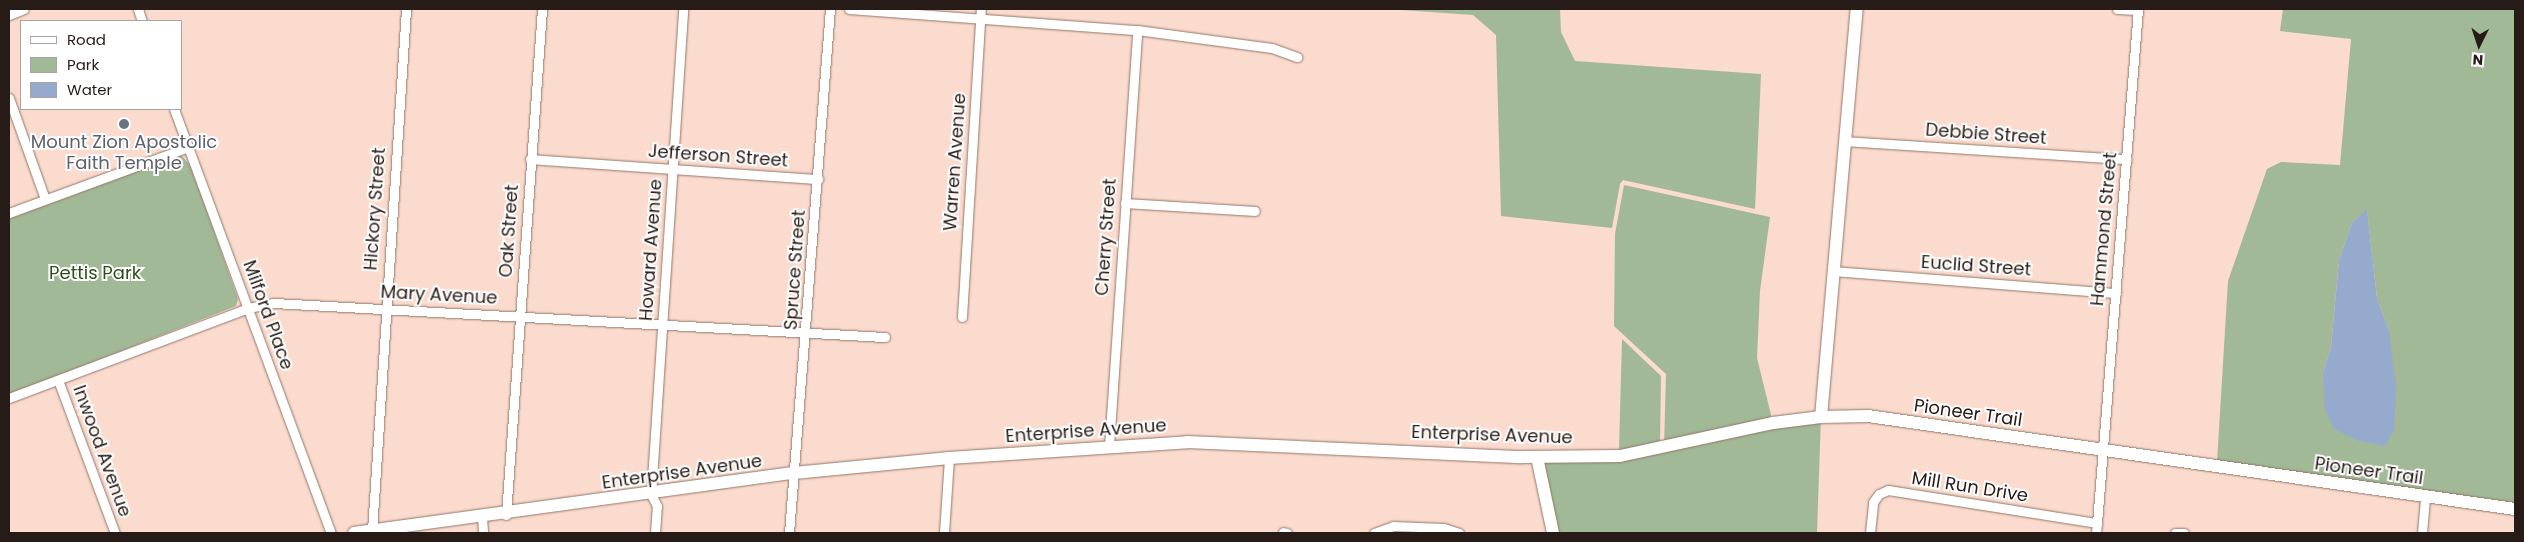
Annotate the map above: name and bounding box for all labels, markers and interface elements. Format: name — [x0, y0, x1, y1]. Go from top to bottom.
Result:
legend — [20, 20, 182, 110]
north arrow — [2454, 20, 2504, 70]
text: Road — [67, 29, 106, 50]
text: N — [2472, 50, 2484, 70]
text: Park — [67, 54, 99, 75]
text: Water — [67, 79, 112, 100]
street label: Warren Avenue — [939, 92, 971, 232]
marker: Mount Zion Apostolic Faith Temple — [118, 118, 130, 130]
street label: Debbie Street — [1925, 119, 2047, 149]
place label: Mount Zion Apostolic Faith Temple — [31, 132, 217, 174]
street label: Jefferson Street — [647, 140, 789, 172]
street label: Hickory Street — [360, 147, 390, 271]
street label: Hammond Street — [2087, 151, 2121, 307]
street label: Howard Avenue — [635, 178, 667, 322]
street label: Cherry Street — [1091, 178, 1121, 296]
street label: Oak Street — [495, 184, 523, 278]
street label: Spruce Street — [780, 209, 810, 331]
street label: Euclid Street — [1920, 251, 2032, 281]
street label: Milford Place — [238, 257, 298, 373]
park label: Pettis Park — [49, 262, 141, 284]
street label: Mary Avenue — [380, 281, 498, 309]
street label: Inwood Avenue — [68, 382, 136, 520]
street label: Pioneer Trail — [1912, 395, 2024, 431]
street label: Enterprise Avenue — [1005, 415, 1167, 447]
street label: Enterprise Avenue — [1411, 421, 1573, 449]
street label: Enterprise Avenue — [601, 450, 763, 494]
street label: Pioneer Trail — [2313, 453, 2425, 489]
street label: Mill Run Drive — [1910, 467, 2030, 507]

